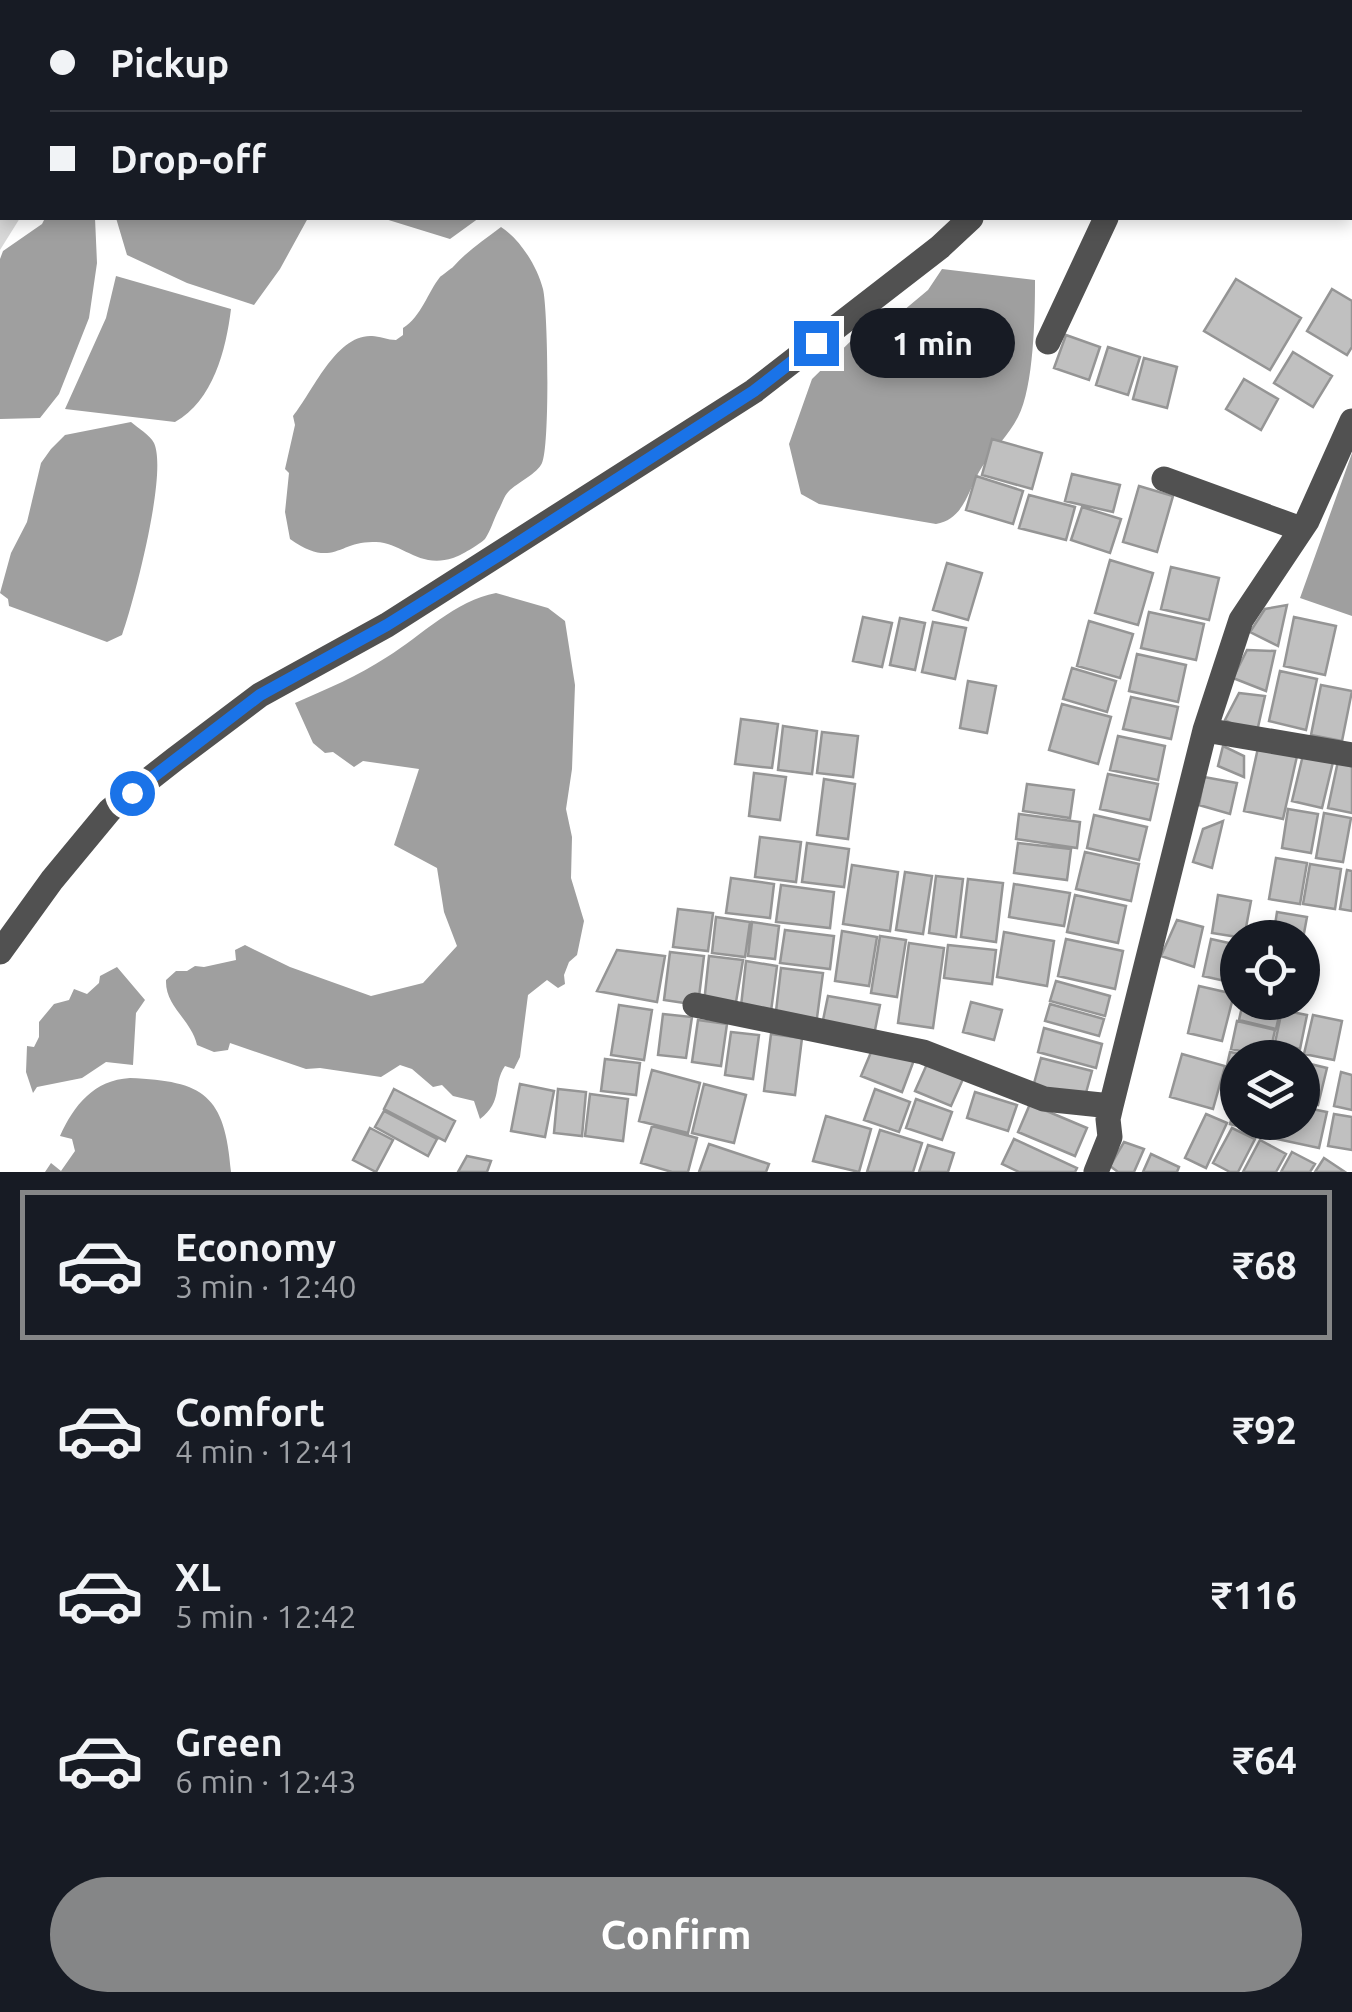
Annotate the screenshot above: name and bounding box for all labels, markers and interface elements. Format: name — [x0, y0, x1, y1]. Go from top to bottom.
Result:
text: Pickup — [110, 42, 229, 84]
text: Drop-off — [110, 138, 266, 180]
callout: 1 min — [851, 308, 1016, 378]
route end — [794, 321, 839, 366]
text: 1 min — [892, 325, 973, 361]
route start — [110, 771, 155, 816]
map controls — [1220, 920, 1320, 1140]
button: locate — [1220, 920, 1320, 1020]
button: layers — [1220, 1040, 1320, 1140]
icon: car — [55, 1220, 145, 1310]
text: Economy — [175, 1226, 336, 1268]
text: ₹68 — [1233, 1244, 1297, 1286]
text: 3 min · 12:40 — [175, 1268, 357, 1304]
icon: car — [55, 1385, 145, 1475]
text: Comfort — [175, 1391, 325, 1433]
text: ₹92 — [1233, 1409, 1297, 1451]
text: 4 min · 12:41 — [175, 1433, 357, 1469]
icon: car — [55, 1550, 145, 1640]
text: XL — [175, 1556, 221, 1598]
text: ₹116 — [1211, 1574, 1297, 1616]
text: 5 min · 12:42 — [175, 1598, 357, 1634]
icon: car — [55, 1715, 145, 1805]
text: Green — [175, 1721, 283, 1763]
text: ₹64 — [1233, 1739, 1297, 1781]
text: 6 min · 12:43 — [175, 1763, 357, 1799]
button: Confirm — [50, 1877, 1302, 1992]

